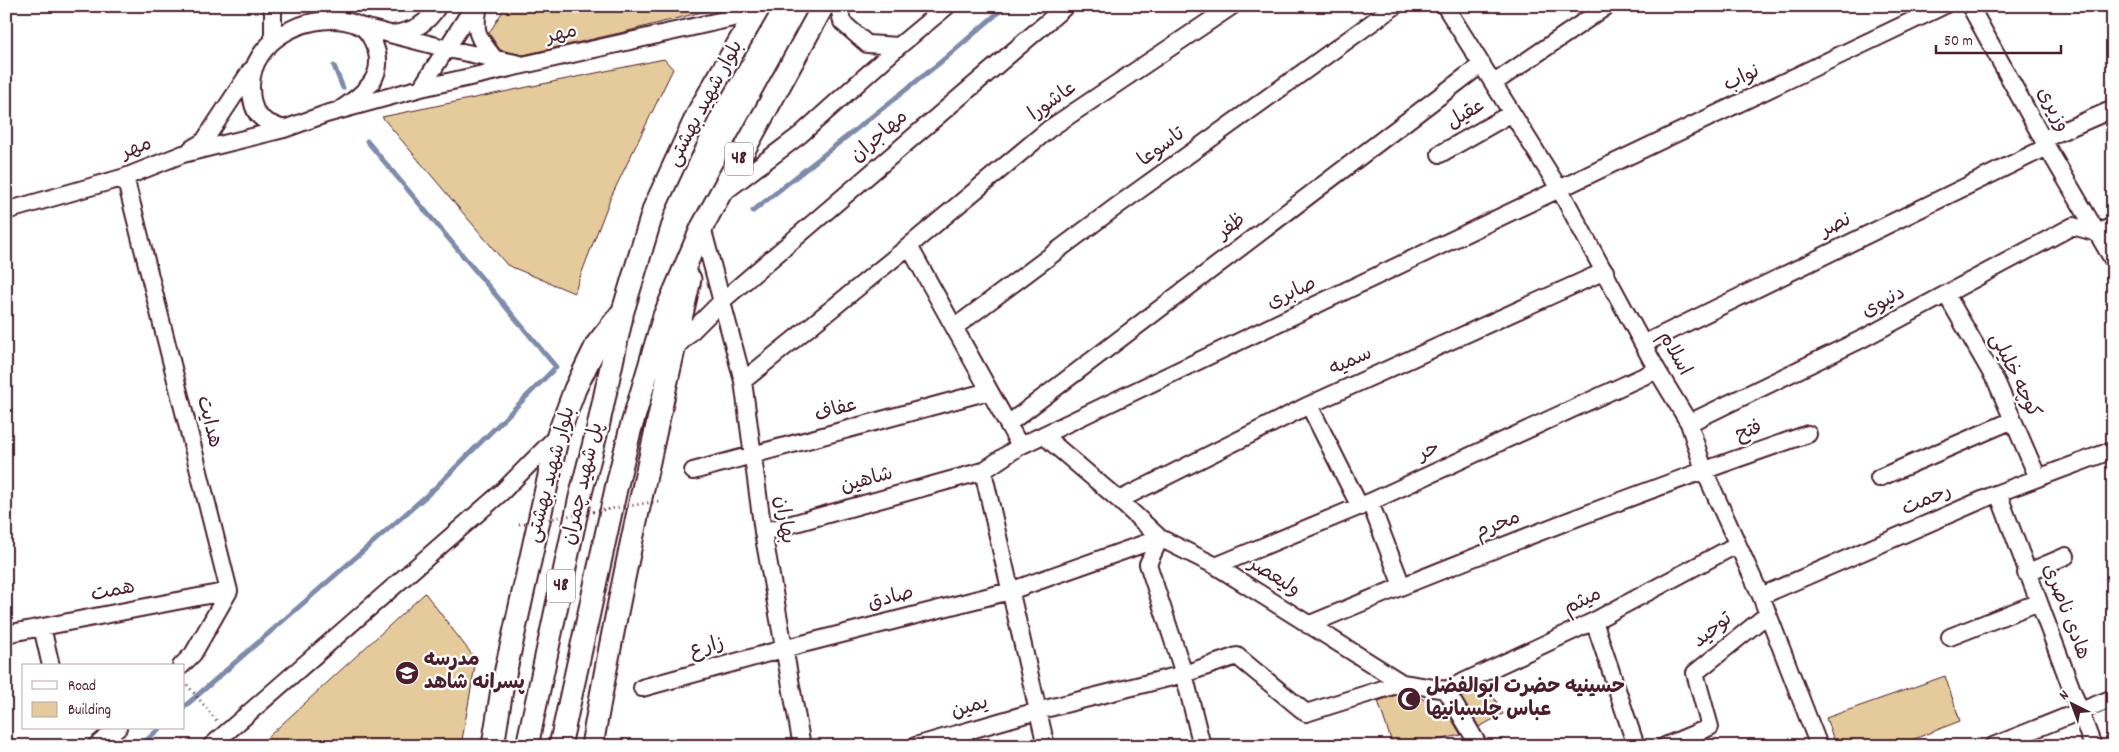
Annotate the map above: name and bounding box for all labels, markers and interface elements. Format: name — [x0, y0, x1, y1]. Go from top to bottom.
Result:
street label: مهر — [542, 18, 580, 53]
scale bar — [1936, 22, 2062, 54]
text: 50 m — [1944, 31, 1973, 53]
street label: بلوار شهید بهشتی — [661, 36, 751, 172]
street label: نواب — [1719, 58, 1765, 100]
street label: عاشورا — [1023, 75, 1083, 129]
street label: وزیری — [2029, 82, 2075, 138]
street label: عقیل — [1442, 93, 1490, 137]
street label: مهاجران — [845, 104, 915, 170]
street label: تاسوعا — [1133, 121, 1192, 175]
street label: مهر — [116, 130, 156, 168]
road number: 48 — [725, 142, 753, 176]
street label: نصر — [1814, 206, 1856, 246]
street label: ظفر — [1210, 207, 1252, 248]
street label: صابری — [1263, 270, 1321, 318]
street label: دنیوی — [1857, 280, 1911, 326]
street label: اسلام — [1650, 327, 1698, 381]
street label: کوچه خلیلی — [1981, 329, 2047, 423]
street label: سمیه — [1325, 340, 1377, 384]
street label: عفاف — [812, 392, 860, 430]
street label: هدایت — [188, 393, 228, 451]
street label: بلوار شهید بهشتی — [520, 404, 584, 546]
street label: فتح — [1732, 414, 1766, 450]
street label: پل شهید چمران — [556, 420, 612, 548]
street label: حر — [1411, 435, 1445, 470]
street label: شاهین — [838, 461, 896, 501]
street label: رحمت — [1898, 478, 1956, 524]
street label: بهاران — [765, 494, 801, 546]
street label: محرم — [1471, 505, 1525, 547]
street label: ولیعصر — [1241, 550, 1305, 605]
street label: هادی ناصری — [2034, 560, 2096, 664]
road number: 48 — [547, 570, 575, 602]
street label: همت — [88, 574, 138, 610]
street label: صادق — [865, 580, 917, 618]
street label: میثم — [1559, 581, 1607, 623]
street label: توحید — [1687, 606, 1739, 656]
street label: زارع — [686, 630, 728, 666]
place label: مدرسه پسرانه شاهد — [424, 647, 525, 698]
school or university icon: مدرسه پسرانه شاهد — [394, 660, 420, 686]
legend — [22, 664, 185, 730]
place label: حسینیه حضرت ابوالفضل عباس چلسبانیها — [1426, 674, 1625, 725]
text: Road — [68, 676, 96, 698]
north arrow — [2046, 680, 2096, 730]
mosque icon: حسینیه حضرت ابوالفضل عباس چلسبانیها — [1396, 686, 1422, 712]
text: N — [2055, 686, 2074, 706]
street label: یمین — [948, 689, 992, 727]
text: Building — [68, 700, 111, 722]

